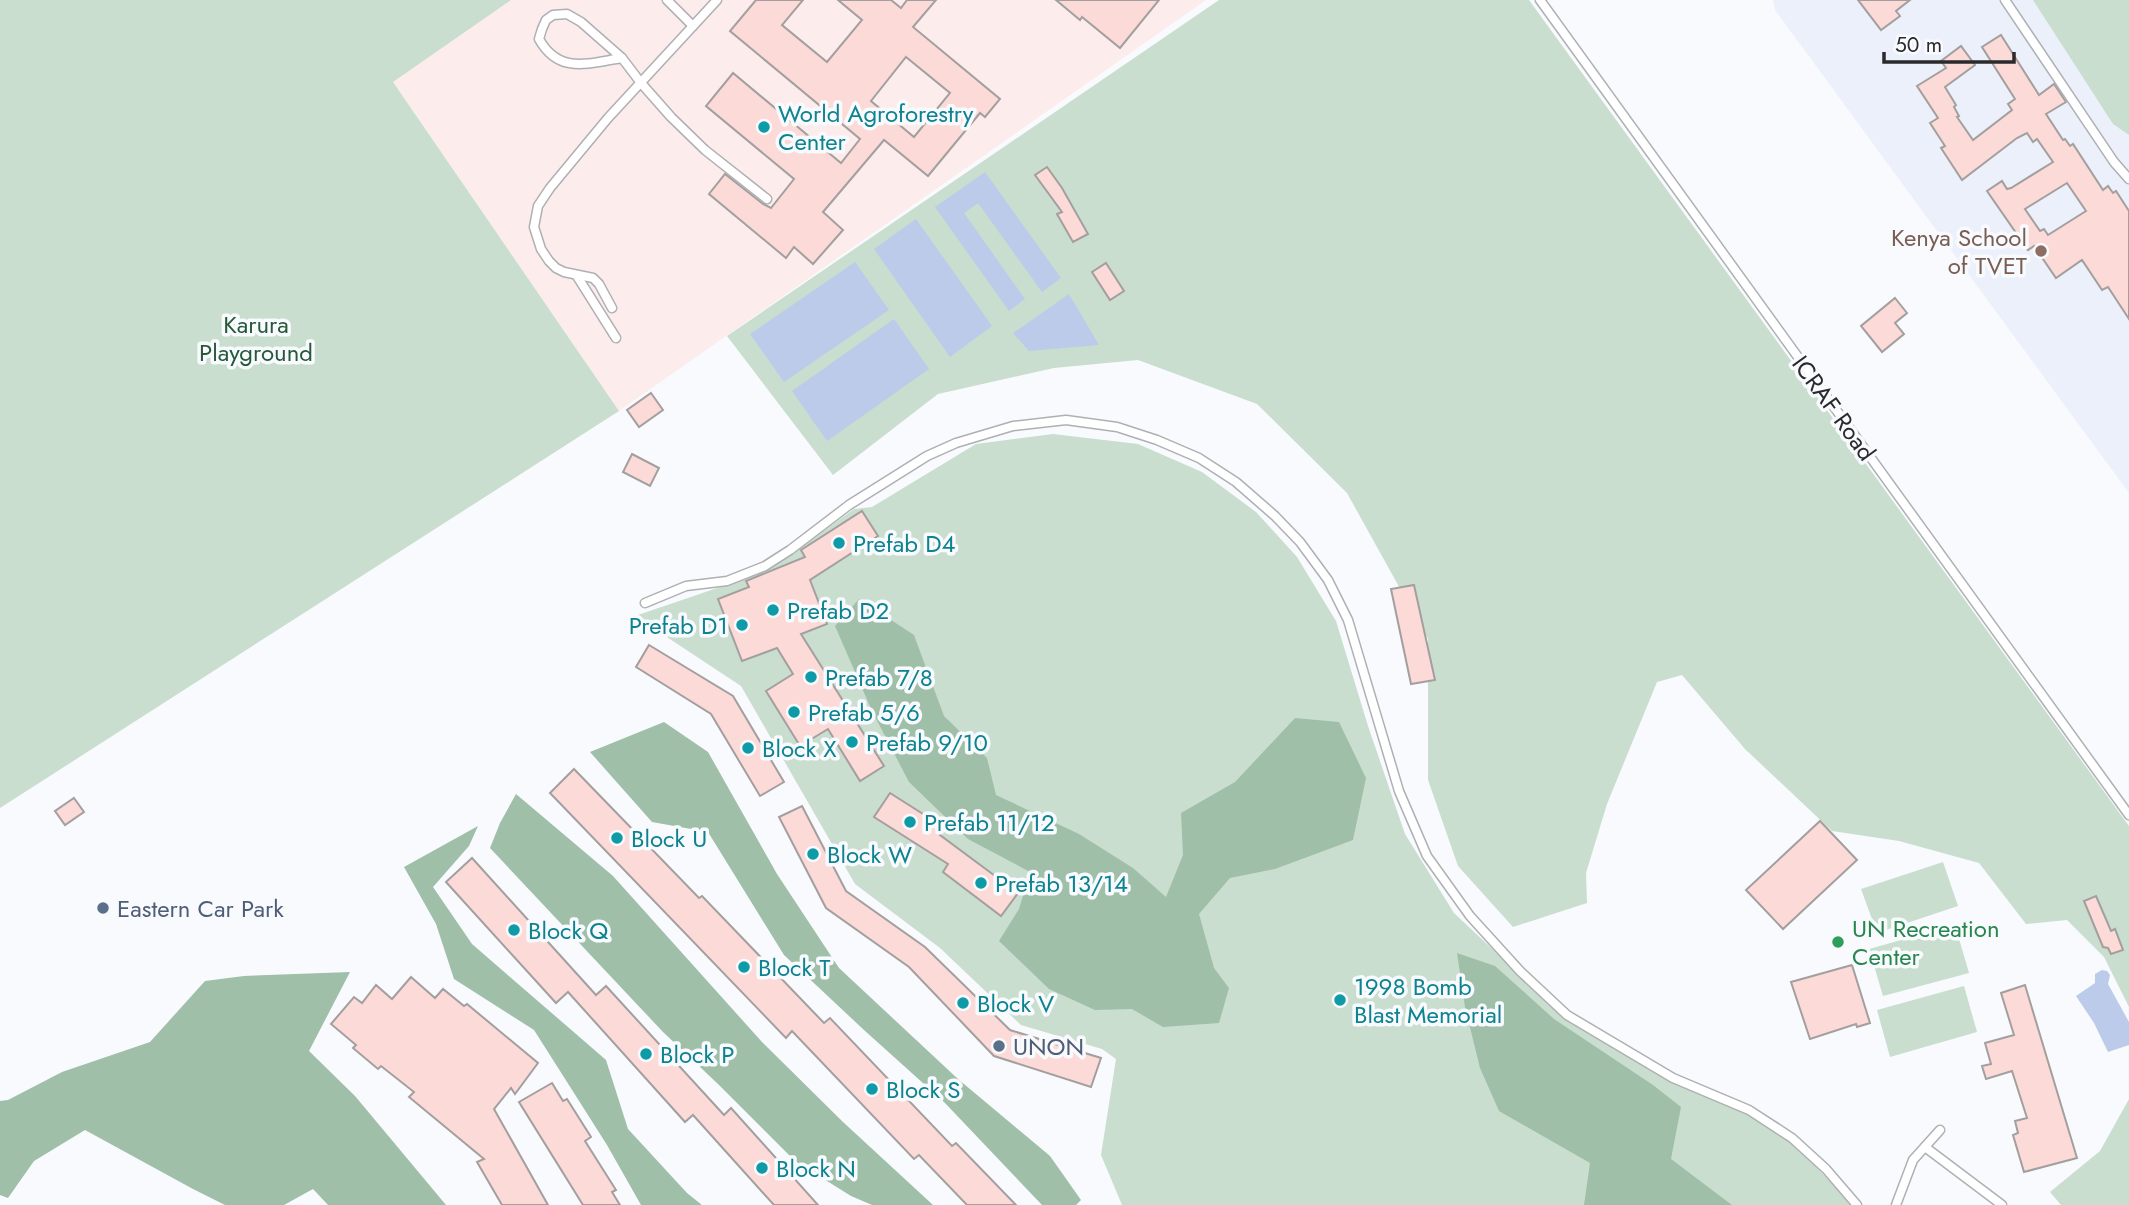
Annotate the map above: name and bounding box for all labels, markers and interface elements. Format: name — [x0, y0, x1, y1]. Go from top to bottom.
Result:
scale bar — [1884, 21, 2014, 65]
text: 50 m — [1895, 30, 1942, 60]
place label: World Agroforestry Center — [778, 96, 974, 159]
marker: World Agroforestry Center — [756, 119, 772, 135]
place label: Kenya School of TVET — [1891, 220, 2027, 283]
marker: Kenya School of TVET — [2033, 243, 2049, 259]
park label: Karura Playground — [199, 307, 313, 370]
street label: ICRAF Road — [1784, 348, 1884, 468]
place label: Prefab D4 — [853, 526, 956, 561]
marker: Prefab D4 — [831, 535, 847, 551]
place label: Prefab D2 — [787, 593, 889, 628]
marker: Prefab D2 — [765, 602, 781, 618]
place label: Prefab D1 — [629, 608, 728, 643]
marker: Prefab D1 — [734, 617, 750, 633]
place label: Prefab 7/8 — [825, 660, 933, 695]
marker: Prefab 7/8 — [803, 669, 819, 685]
place label: Prefab 5/6 — [808, 695, 920, 730]
marker: Prefab 5/6 — [786, 704, 802, 720]
place label: Prefab 9/10 — [866, 725, 988, 760]
place label: Block X — [762, 731, 837, 766]
marker: Prefab 9/10 — [844, 734, 860, 750]
marker: Block X — [740, 740, 756, 756]
place label: Prefab 11/12 — [924, 805, 1055, 840]
marker: Prefab 11/12 — [902, 814, 918, 830]
place label: Block U — [631, 821, 707, 856]
marker: Block U — [609, 830, 625, 846]
place label: Block W — [827, 837, 912, 872]
marker: Block W — [805, 846, 821, 862]
place label: Prefab 13/14 — [995, 866, 1128, 901]
marker: Prefab 13/14 — [973, 875, 989, 891]
place label: Eastern Car Park — [117, 891, 284, 926]
marker: Eastern Car Park — [95, 900, 111, 916]
place label: UN Recreation Center — [1852, 911, 2000, 974]
place label: Block Q — [528, 913, 608, 948]
marker: Block Q — [506, 922, 522, 938]
marker: UN Recreation Center — [1830, 934, 1846, 950]
place label: Block T — [758, 950, 830, 985]
marker: Block T — [736, 959, 752, 975]
place label: 1998 Bomb Blast Memorial — [1354, 969, 1502, 1032]
place label: Block V — [977, 986, 1054, 1021]
marker: 1998 Bomb Blast Memorial — [1332, 992, 1348, 1008]
marker: Block V — [955, 995, 971, 1011]
place label: UNON — [1013, 1029, 1084, 1064]
place label: Block P — [660, 1037, 734, 1072]
marker: UNON — [991, 1038, 1007, 1054]
marker: Block P — [638, 1046, 654, 1062]
place label: Block S — [886, 1072, 960, 1107]
marker: Block S — [864, 1081, 880, 1097]
place label: Block N — [776, 1151, 856, 1186]
marker: Block N — [754, 1160, 770, 1176]

